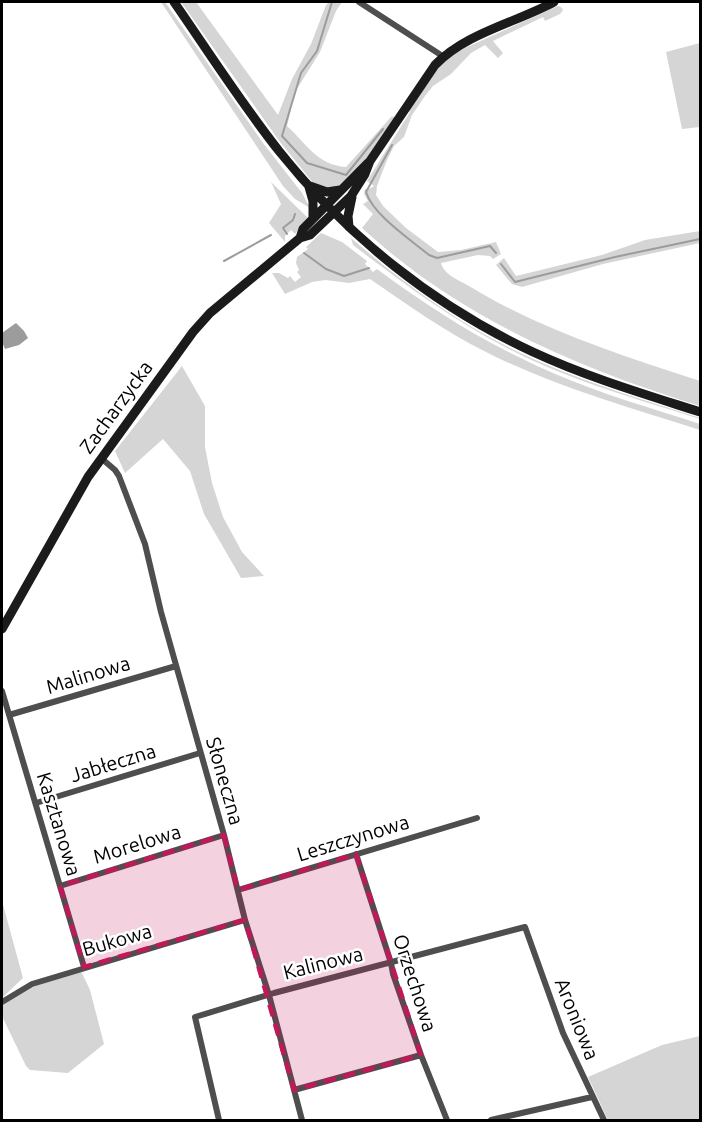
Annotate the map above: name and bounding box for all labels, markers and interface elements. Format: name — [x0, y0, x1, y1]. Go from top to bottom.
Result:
street label: Zacharzycka — [74, 356, 157, 457]
street label: Malinowa — [43, 651, 133, 698]
street label: Słoneczna — [202, 734, 249, 827]
street label: Jabłeczna — [67, 739, 158, 786]
street label: Kasztanowa — [33, 769, 86, 879]
street label: Leszczynowa — [294, 810, 412, 865]
street label: Morelowa — [90, 819, 183, 868]
street label: Bukowa — [79, 919, 154, 960]
street label: Orzechowa — [389, 931, 442, 1035]
street label: Kalinowa — [281, 942, 365, 984]
street label: Aroniowa — [551, 975, 604, 1063]

